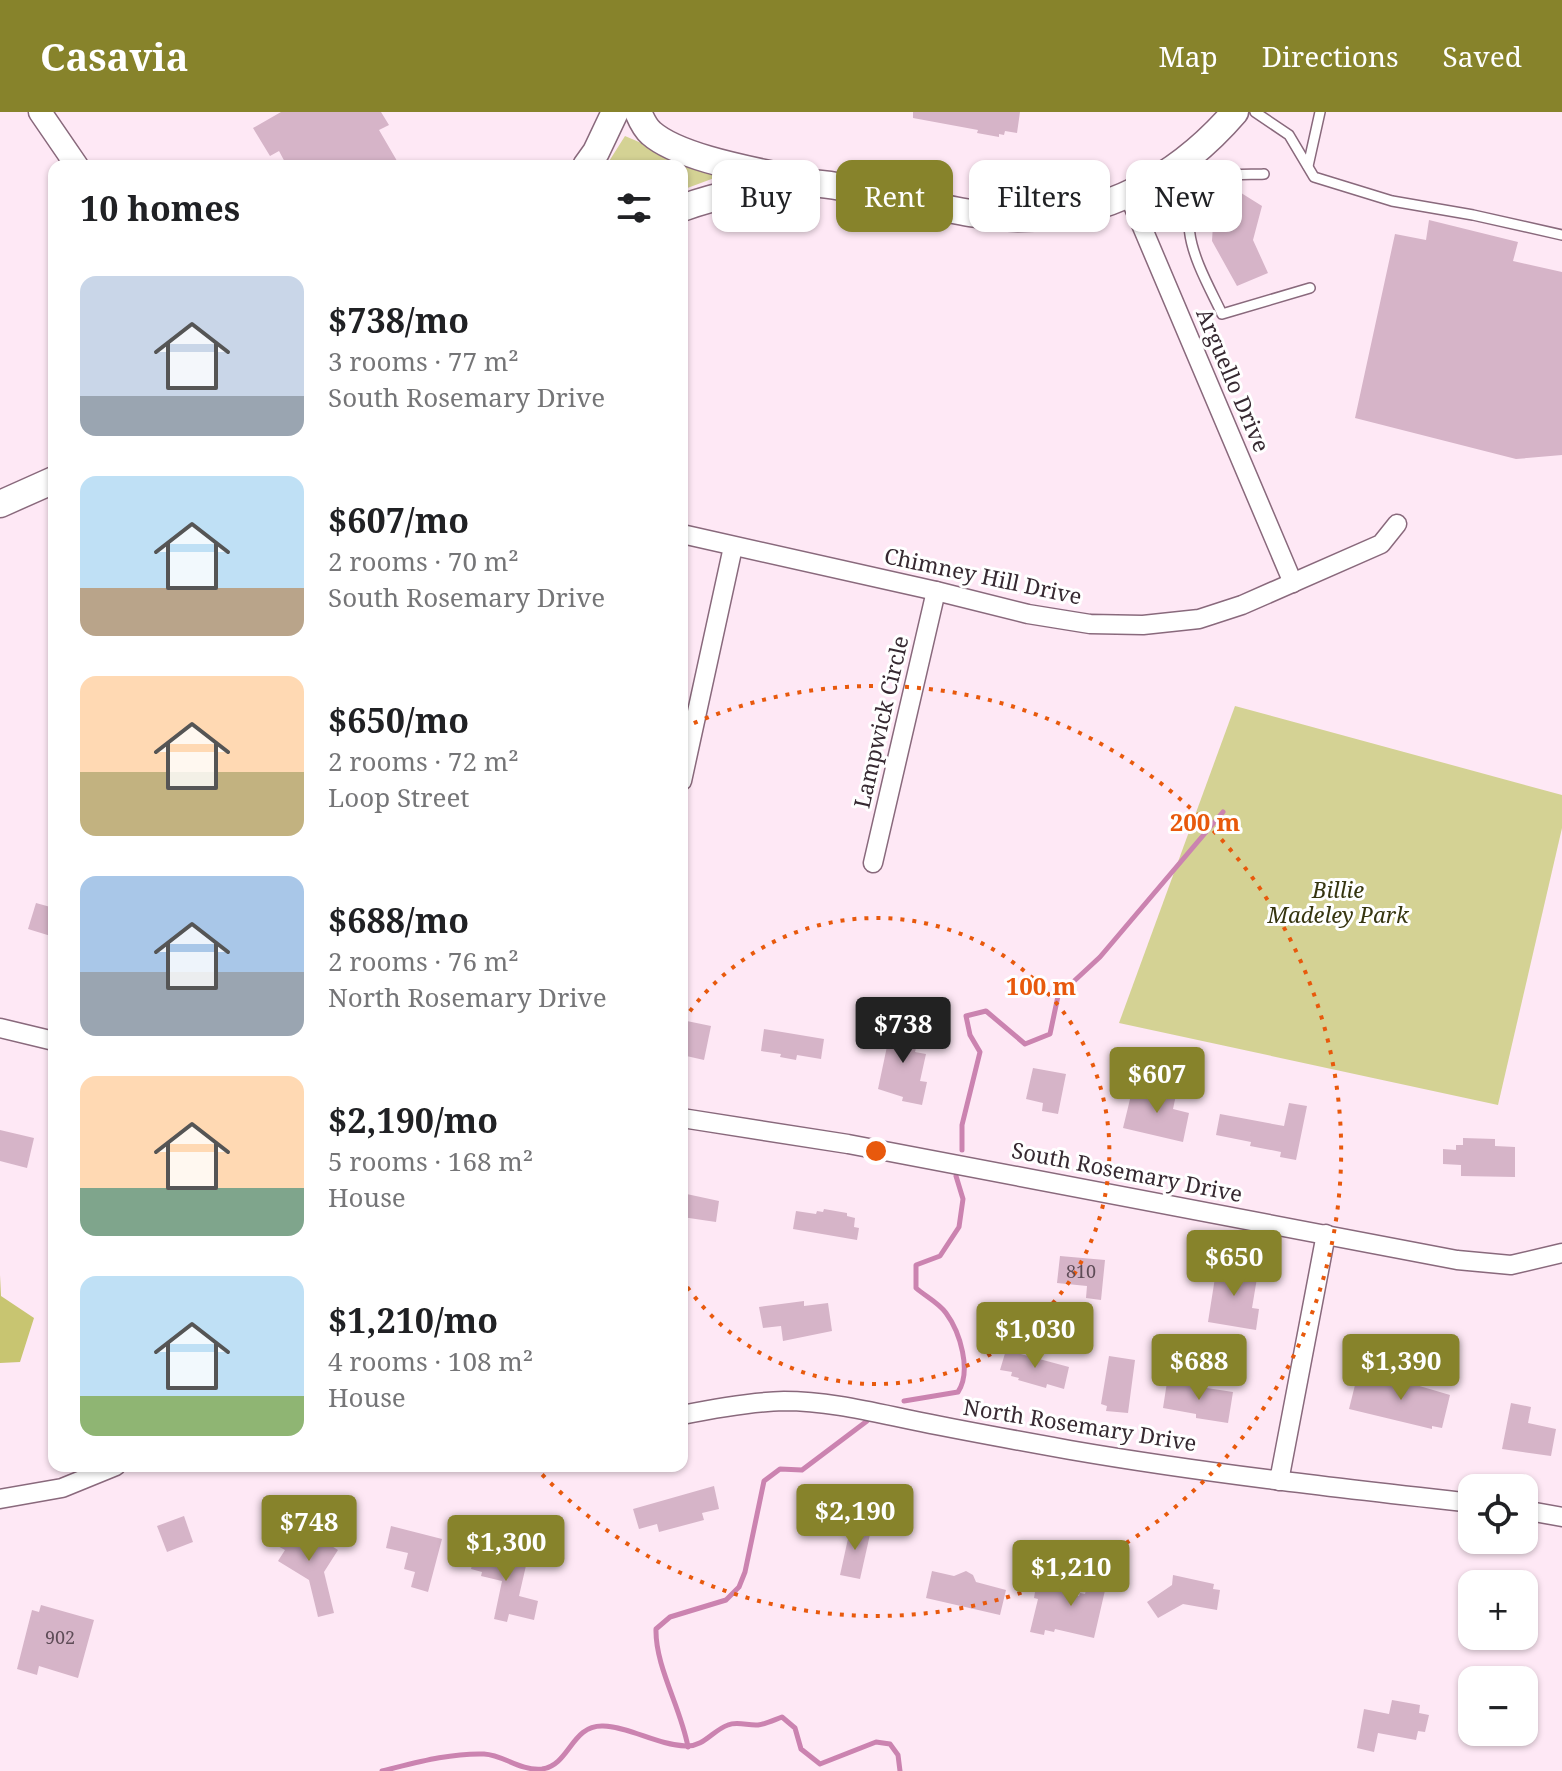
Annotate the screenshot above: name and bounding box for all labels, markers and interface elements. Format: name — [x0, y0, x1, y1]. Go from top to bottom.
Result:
text: Casavia — [40, 30, 189, 82]
text: Map — [1158, 37, 1218, 75]
text: Directions — [1262, 37, 1399, 75]
text: Saved — [1443, 37, 1522, 75]
chip: Buy — [712, 160, 820, 232]
chip: Rent — [836, 160, 953, 232]
chip: Filters — [969, 160, 1110, 232]
chip: New — [1126, 160, 1242, 232]
text: 10 homes — [80, 185, 240, 231]
icon: filters — [612, 186, 656, 230]
text: $738/mo — [328, 297, 469, 343]
street label: Arguello Drive — [1190, 303, 1278, 456]
icon: home — [144, 308, 240, 404]
text: 3 rooms · 77 m² — [328, 343, 519, 379]
text: South Rosemary Drive — [328, 379, 605, 415]
text: $607/mo — [328, 497, 469, 543]
icon: home — [144, 508, 240, 604]
street label: Chimney Hill Drive — [882, 539, 1085, 611]
text: 2 rooms · 70 m² — [328, 543, 519, 579]
text: South Rosemary Drive — [328, 579, 605, 615]
street label: Lampwick Circle — [846, 633, 914, 811]
text: $650/mo — [328, 697, 469, 743]
icon: home — [144, 708, 240, 804]
text: 2 rooms · 72 m² — [328, 743, 519, 779]
text: Loop Street — [328, 779, 469, 815]
text: 200 m — [1170, 805, 1241, 838]
park label: Billie Madeley Park — [1266, 874, 1410, 929]
text: $688/mo — [328, 897, 469, 943]
icon: home — [144, 908, 240, 1004]
text: 2 rooms · 76 m² — [328, 943, 519, 979]
text: 100 m — [1006, 969, 1077, 1002]
text: North Rosemary Drive — [328, 979, 607, 1015]
pin: $738 — [856, 997, 950, 1065]
text: $738 — [874, 1005, 932, 1041]
pin: $607 — [1110, 1047, 1204, 1115]
text: $607 — [1128, 1055, 1186, 1091]
text: $2,190/mo — [328, 1097, 498, 1143]
icon: home — [144, 1108, 240, 1204]
street label: South Rosemary Drive — [1009, 1134, 1245, 1208]
centre of rings — [862, 1137, 890, 1165]
text: 5 rooms · 168 m² — [328, 1143, 533, 1179]
text: House — [328, 1179, 406, 1215]
pin: $650 — [1187, 1230, 1281, 1298]
text: $650 — [1205, 1238, 1263, 1274]
house number: 810 — [1066, 1259, 1096, 1283]
text: $1,210/mo — [328, 1297, 498, 1343]
pin: $1,030 — [970, 1302, 1100, 1370]
icon: home — [144, 1308, 240, 1404]
text: $1,030 — [994, 1310, 1076, 1346]
pin: $688 — [1152, 1334, 1246, 1402]
pin: $1,390 — [1336, 1334, 1466, 1402]
text: $688 — [1170, 1342, 1228, 1378]
text: $1,390 — [1360, 1342, 1442, 1378]
text: 4 rooms · 108 m² — [328, 1343, 533, 1379]
text: House — [328, 1379, 406, 1415]
street label: North Rosemary Drive — [961, 1391, 1199, 1457]
map controls — [1458, 1474, 1538, 1746]
button: locate — [1458, 1474, 1538, 1554]
pin: $2,190 — [790, 1484, 920, 1552]
text: $2,190 — [814, 1492, 896, 1528]
pin: $748 — [262, 1495, 356, 1563]
text: $748 — [280, 1503, 338, 1539]
pin: $1,300 — [441, 1515, 571, 1583]
text: $1,300 — [465, 1523, 547, 1559]
pin: $1,210 — [1006, 1540, 1136, 1608]
text: $1,210 — [1030, 1548, 1112, 1584]
button: + — [1458, 1570, 1538, 1650]
house number: 902 — [45, 1625, 75, 1649]
button: − — [1458, 1666, 1538, 1746]

